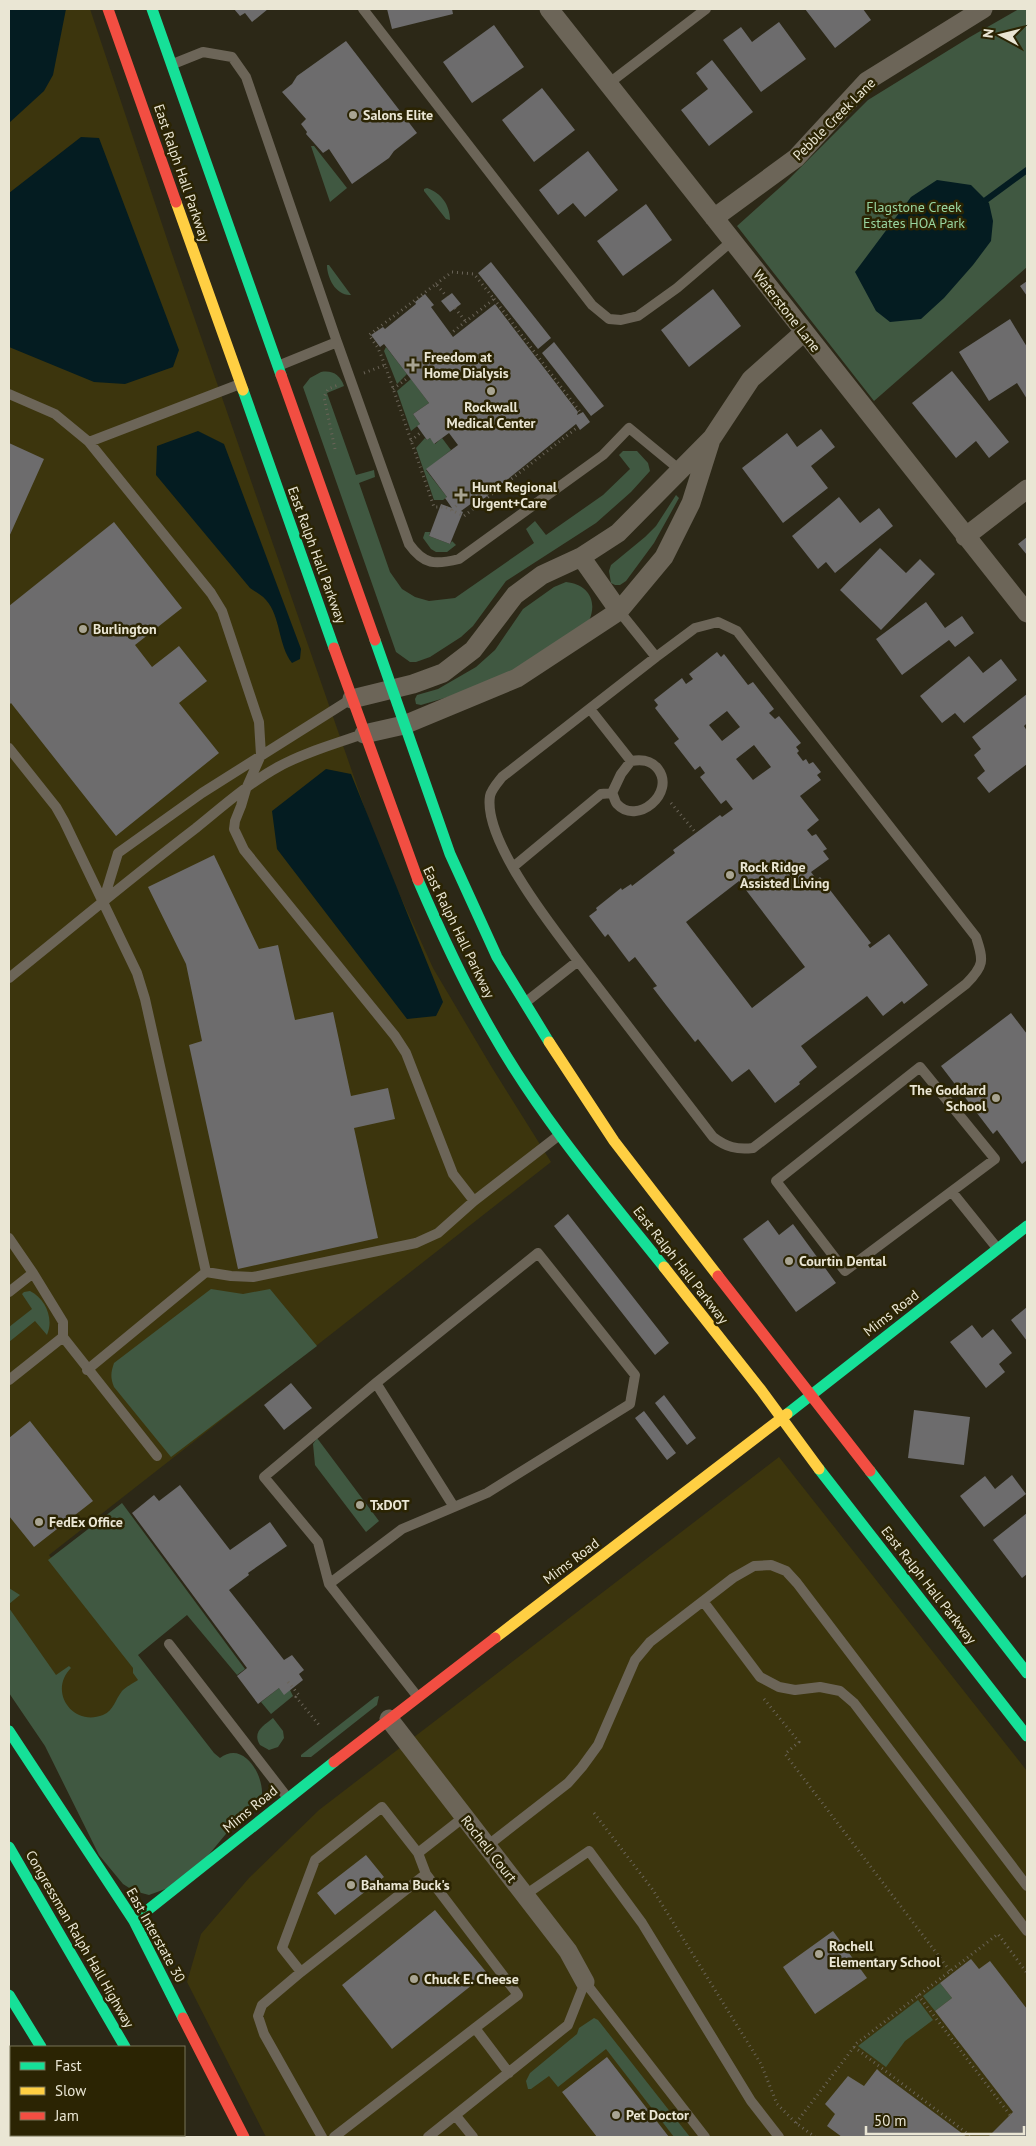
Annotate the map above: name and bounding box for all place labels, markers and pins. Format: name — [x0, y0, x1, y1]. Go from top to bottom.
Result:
place label: Salons Elite — [363, 106, 433, 124]
marker: Salons Elite — [347, 109, 359, 121]
place label: Freedom at Home Dialysis — [424, 348, 509, 382]
marker: Freedom at Home Dialysis — [406, 358, 420, 372]
marker: Rockwall Medical Center — [485, 385, 497, 397]
place label: Rockwall Medical Center — [446, 398, 536, 432]
place label: Hunt Regional Urgent+Care — [472, 478, 558, 512]
marker: Hunt Regional Urgent+Care — [454, 488, 468, 502]
place label: Burlington — [93, 620, 157, 638]
marker: Burlington — [77, 623, 89, 635]
place label: Rock Ridge Assisted Living — [740, 858, 830, 892]
marker: Rock Ridge Assisted Living — [724, 869, 736, 881]
place label: The Goddard School — [909, 1081, 987, 1115]
marker: The Goddard School — [990, 1092, 1002, 1104]
place label: Courtin Dental — [799, 1252, 887, 1270]
marker: Courtin Dental — [783, 1255, 795, 1267]
place label: TxDOT — [370, 1496, 409, 1514]
marker: TxDOT — [354, 1499, 366, 1511]
place label: FedEx Office — [49, 1513, 123, 1531]
marker: FedEx Office — [33, 1516, 45, 1528]
place label: Bahama Buck's — [361, 1876, 450, 1894]
marker: Bahama Buck's — [345, 1879, 357, 1891]
place label: Rochell Elementary School — [829, 1937, 941, 1971]
marker: Rochell Elementary School — [813, 1948, 825, 1960]
place label: Chuck E. Cheese — [424, 1970, 519, 1988]
marker: Chuck E. Cheese — [408, 1973, 420, 1985]
place label: Pet Doctor — [626, 2106, 689, 2124]
marker: Pet Doctor — [610, 2109, 622, 2121]

